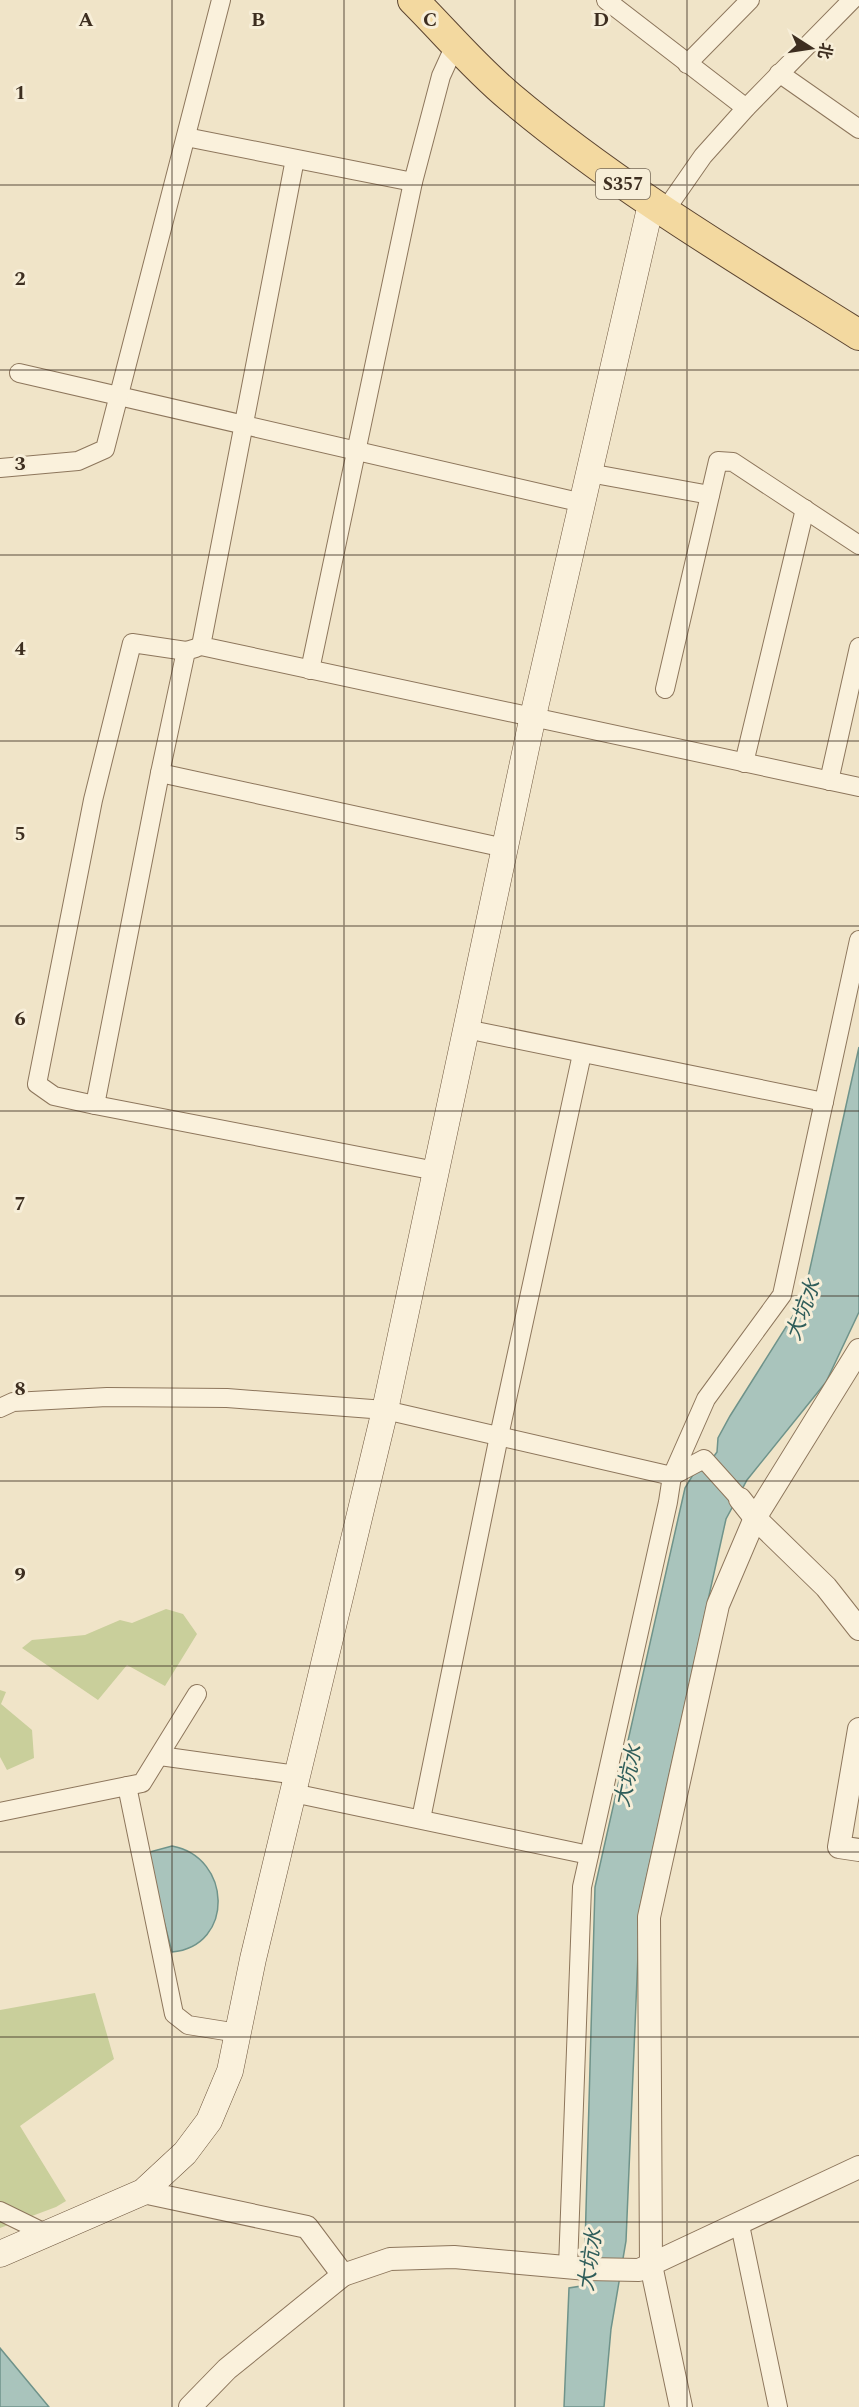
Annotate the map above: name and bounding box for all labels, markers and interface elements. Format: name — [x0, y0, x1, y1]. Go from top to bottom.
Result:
text: A — [78, 5, 94, 35]
text: B — [251, 5, 265, 35]
text: C — [423, 5, 437, 35]
text: D — [593, 5, 609, 35]
north arrow — [781, 18, 841, 78]
text: 北 — [811, 41, 838, 61]
text: 1 — [14, 78, 26, 108]
road number: S357 — [596, 169, 650, 199]
text: 2 — [14, 264, 26, 294]
text: 3 — [14, 449, 26, 479]
text: 4 — [14, 634, 26, 664]
text: 5 — [14, 819, 26, 849]
text: 6 — [14, 1004, 26, 1034]
text: 7 — [14, 1189, 26, 1219]
water label: 大坑水 — [778, 1274, 830, 1345]
text: 8 — [14, 1374, 26, 1404]
text: 9 — [14, 1560, 26, 1590]
water label: 大坑水 — [607, 1741, 651, 1810]
water label: 大坑水 — [571, 2226, 611, 2293]

